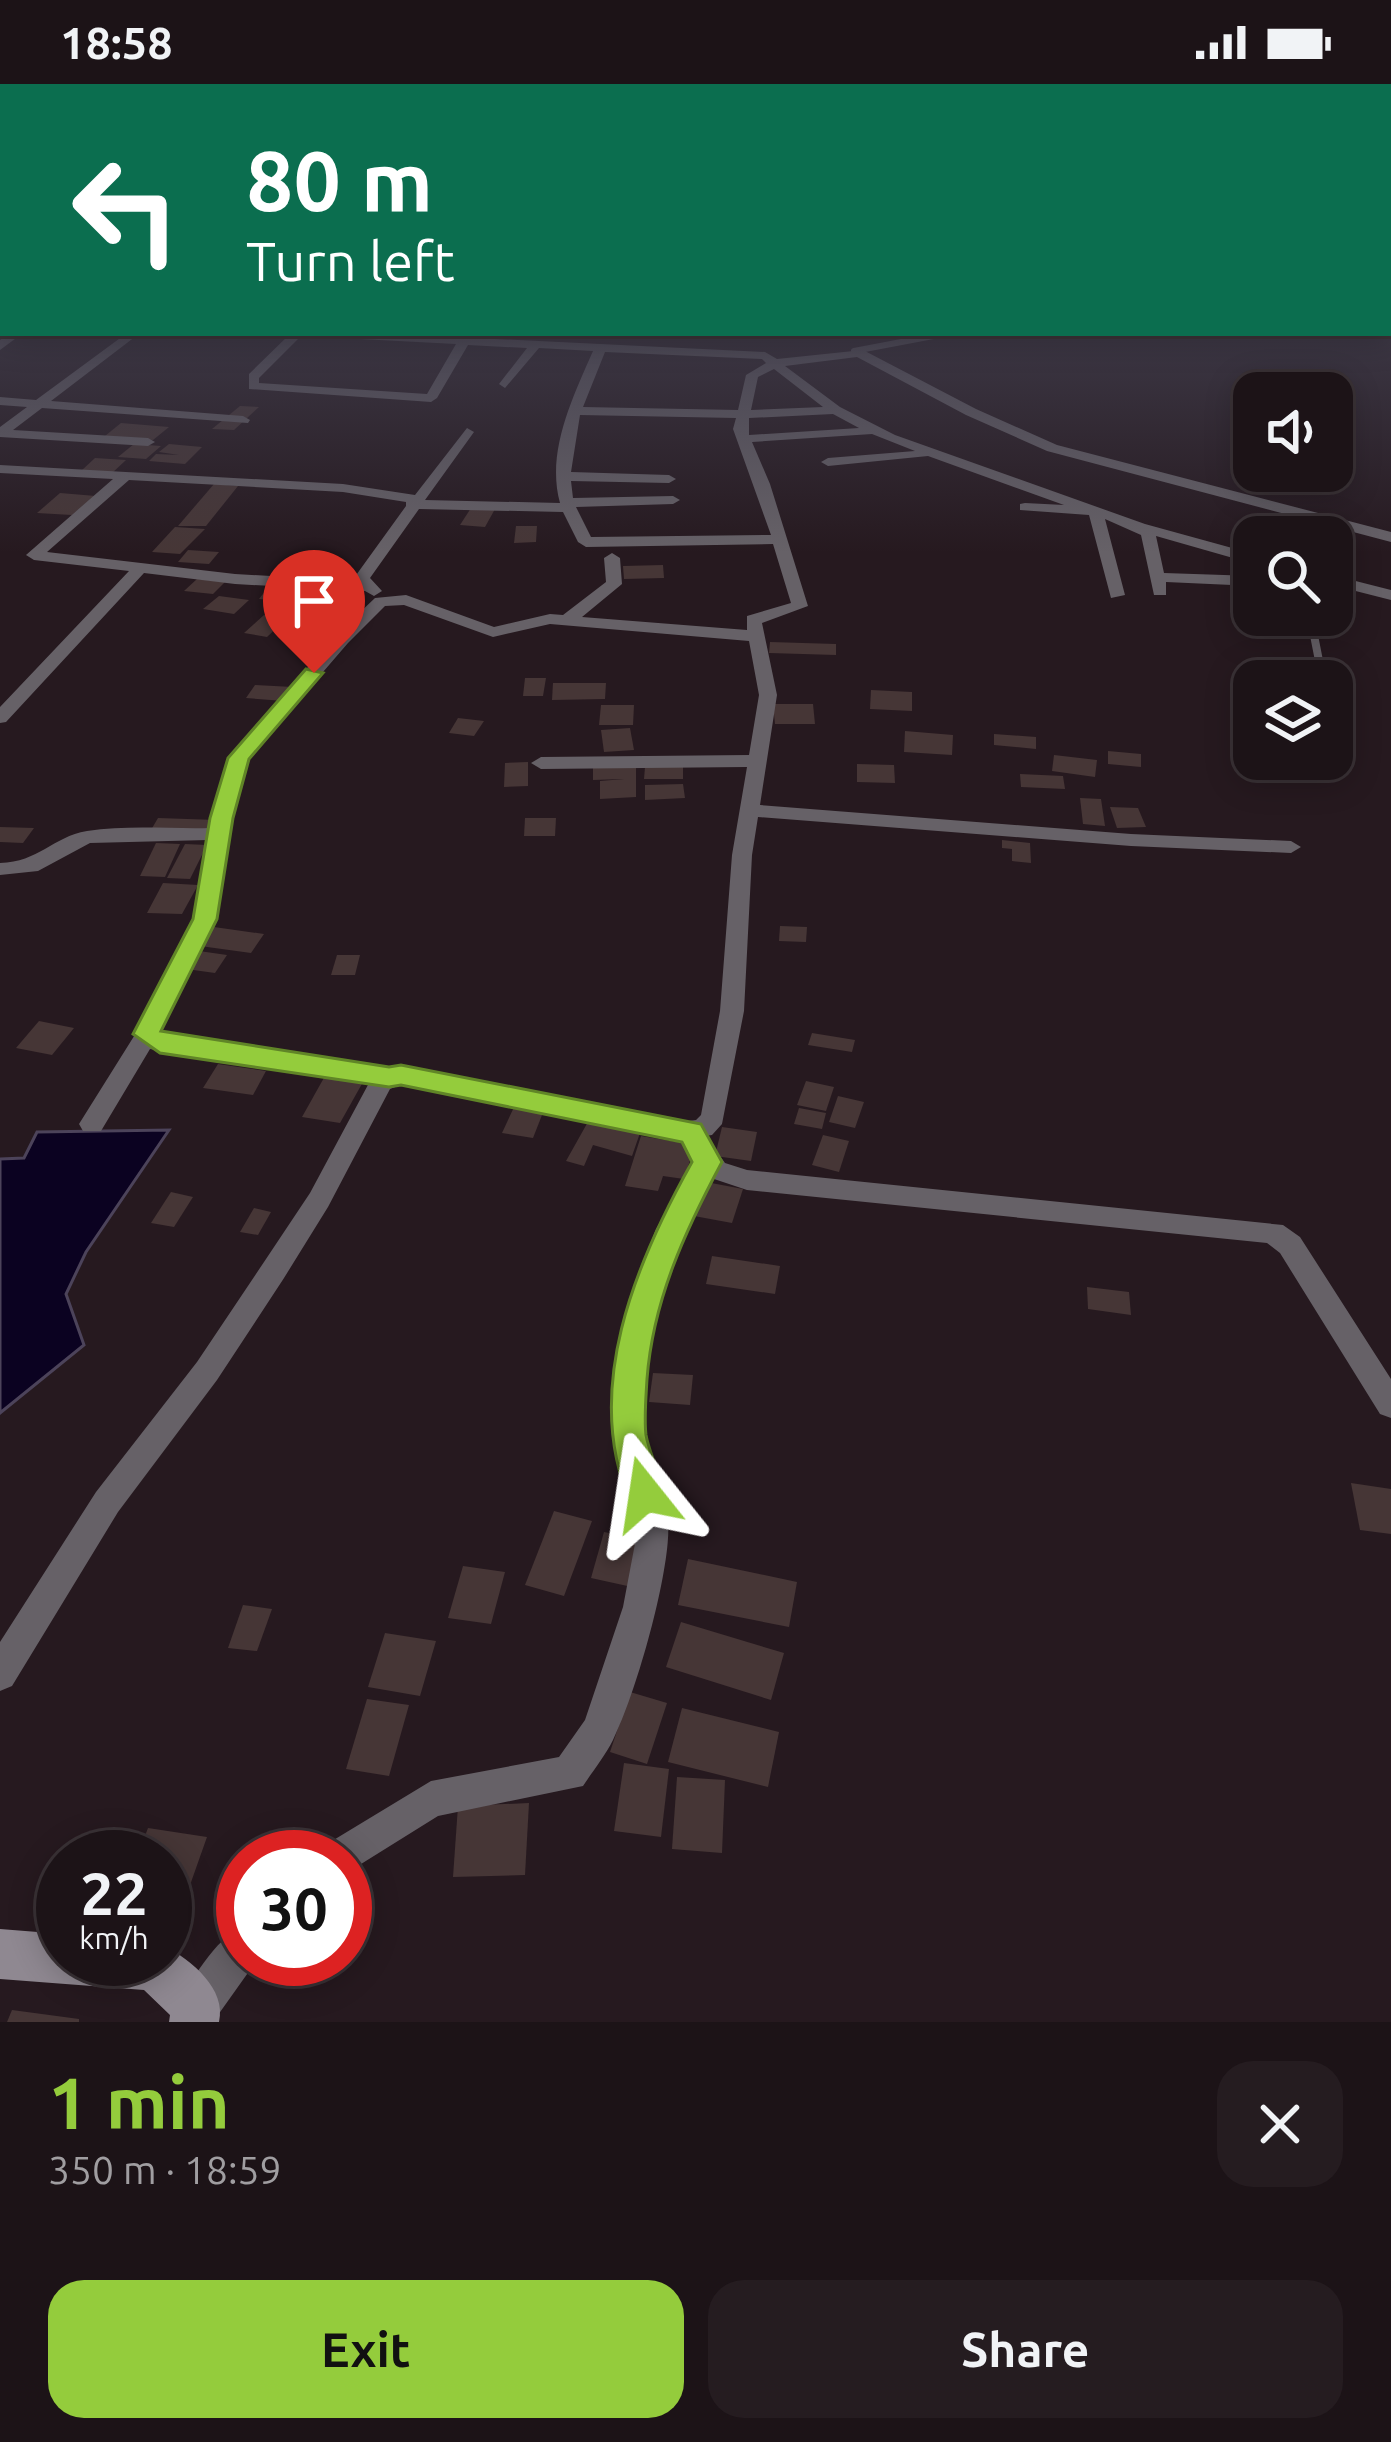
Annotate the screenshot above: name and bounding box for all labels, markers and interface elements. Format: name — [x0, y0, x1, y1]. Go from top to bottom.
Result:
text: 18:58 — [60, 17, 173, 68]
icon: left — [48, 132, 204, 288]
text: 80 m — [246, 133, 433, 227]
text: Turn left — [246, 231, 455, 291]
map controls — [1233, 372, 1353, 780]
button: sound — [1233, 372, 1353, 492]
button: search — [1233, 516, 1353, 636]
pin — [263, 550, 365, 673]
icon: arrive — [281, 568, 347, 634]
button: layers — [1233, 660, 1353, 780]
position arrow — [582, 1431, 708, 1557]
speed limit sign: 30 — [216, 1830, 372, 1986]
text: 22 — [80, 1859, 148, 1926]
text: km/h — [79, 1921, 149, 1955]
button: close — [1217, 2061, 1343, 2187]
text: 1 min — [48, 2062, 230, 2143]
text: 350 m · 18:59 — [48, 2148, 282, 2191]
button: Exit — [48, 2280, 684, 2418]
button: Share — [708, 2280, 1343, 2418]

